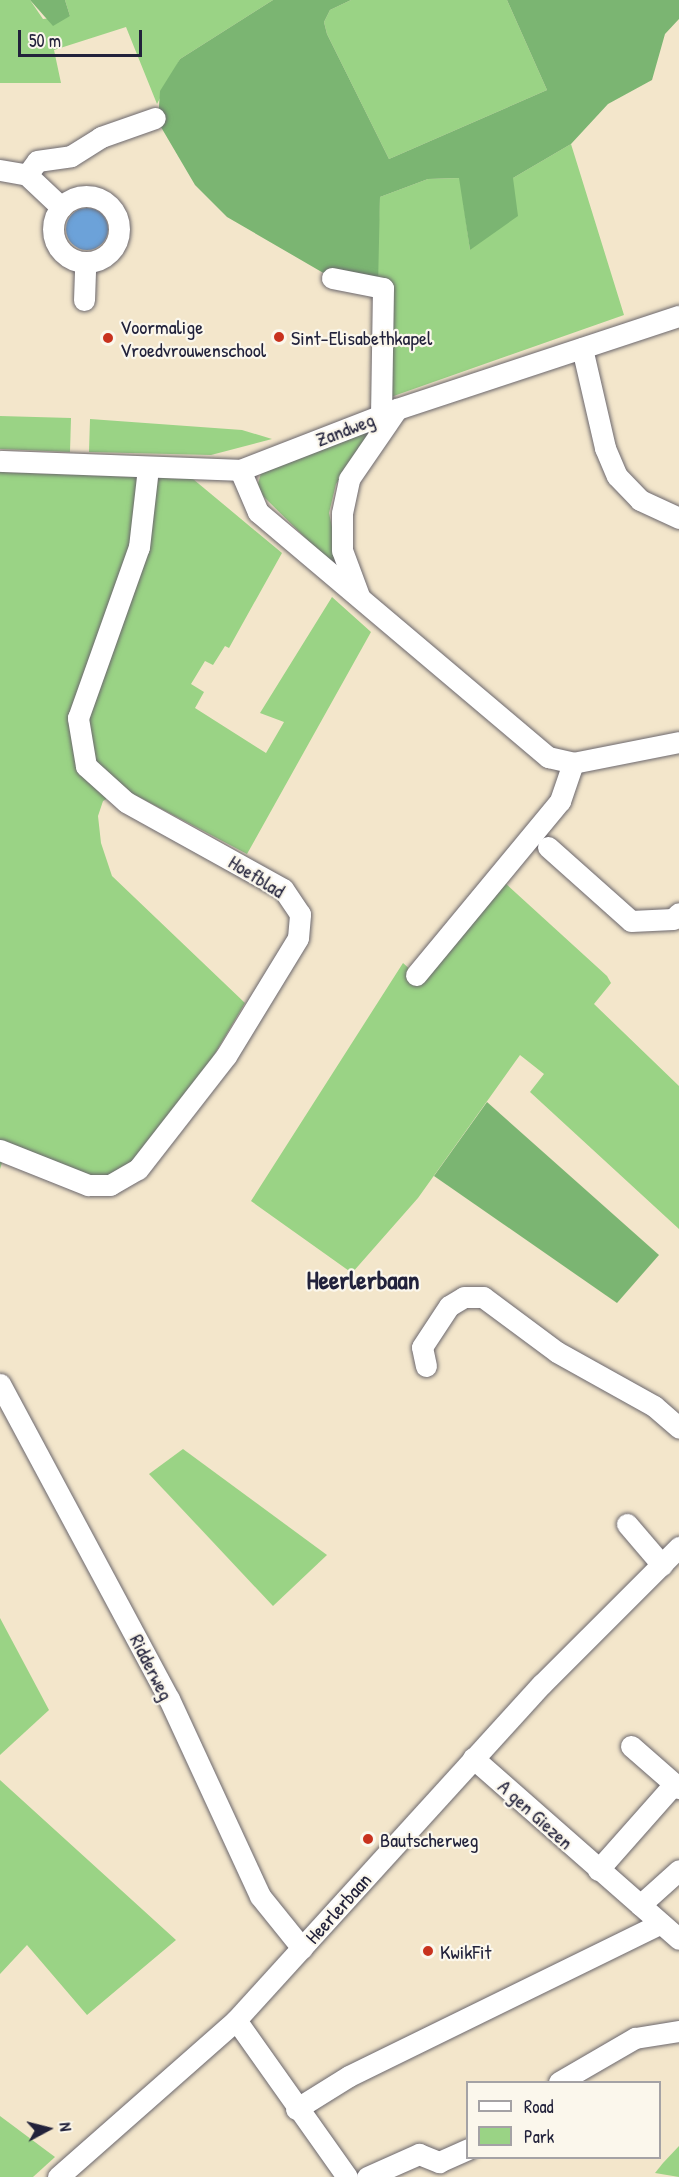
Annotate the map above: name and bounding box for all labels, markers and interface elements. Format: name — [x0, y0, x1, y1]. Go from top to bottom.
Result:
scale bar — [21, 18, 146, 56]
text: 50 m — [29, 28, 61, 53]
place label: Voormalige Vroedvrouwenschool — [120, 314, 266, 361]
place label: Sint-Elisabethkapel — [291, 325, 432, 349]
marker: Sint-Elisabethkapel — [272, 330, 286, 344]
marker: Voormalige Vroedvrouwenschool — [101, 331, 115, 345]
street label: Zandweg — [312, 407, 378, 451]
street label: Hoefblad — [224, 849, 290, 903]
district label: Heerlerbaan — [307, 1264, 419, 1296]
street label: Ridderweg — [125, 1630, 179, 1704]
street label: A gen Giezen — [494, 1774, 578, 1854]
place label: Bautscherweg — [380, 1827, 478, 1851]
marker: Bautscherweg — [361, 1832, 375, 1846]
street label: Heerlerbaan — [300, 1868, 376, 1948]
place label: KwikFit — [440, 1939, 491, 1963]
marker: KwikFit — [421, 1944, 435, 1958]
legend — [466, 2081, 661, 2159]
text: Road — [524, 2094, 554, 2119]
north arrow — [18, 2099, 78, 2159]
text: N — [54, 2121, 77, 2132]
text: Park — [524, 2124, 554, 2149]

